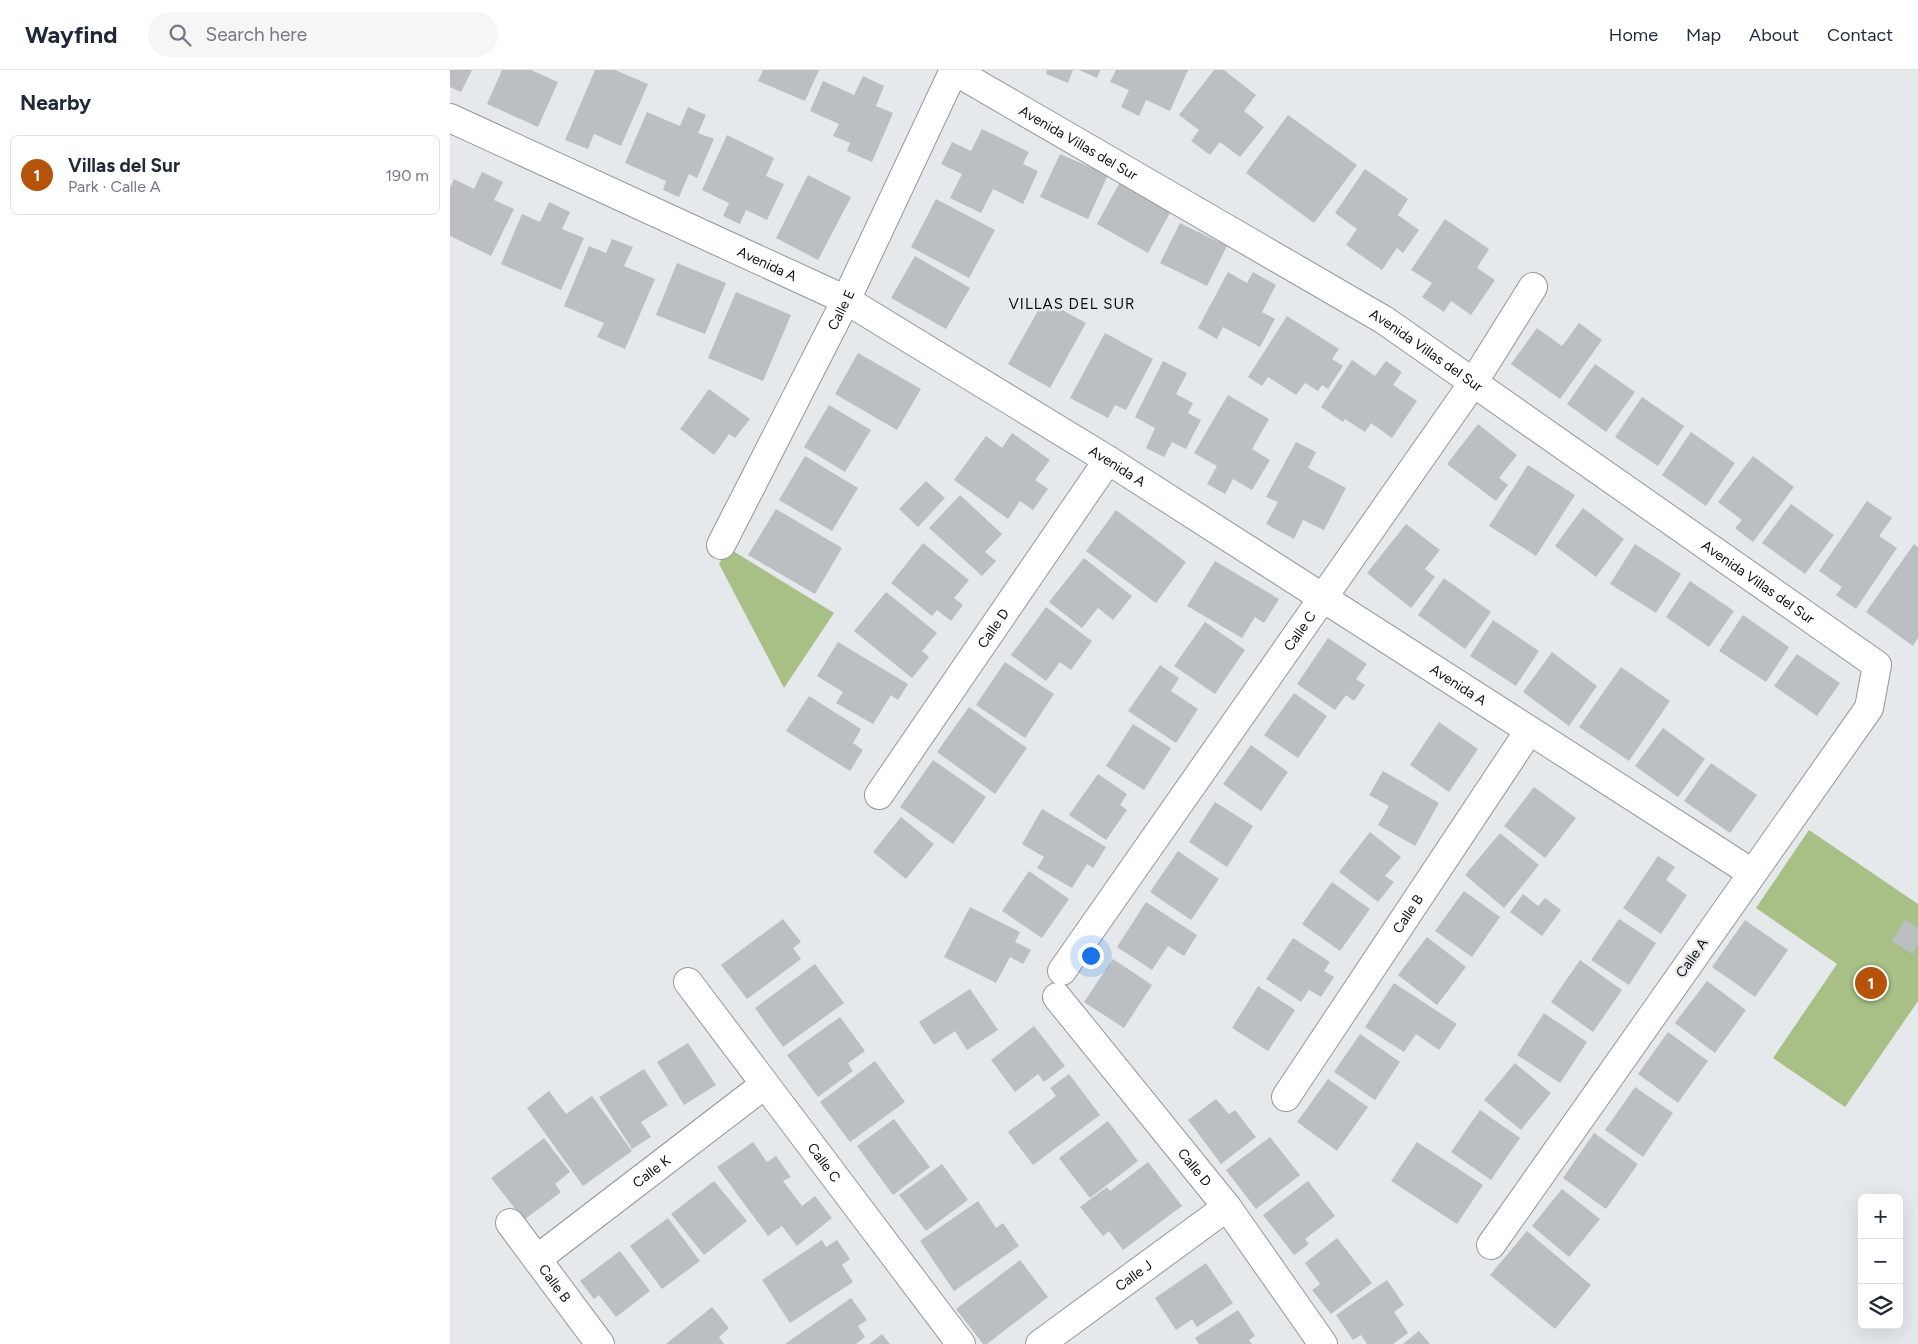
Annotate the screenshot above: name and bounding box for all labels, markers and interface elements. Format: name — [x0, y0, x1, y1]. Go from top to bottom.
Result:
search box — [148, 12, 498, 57]
text: Wayfind — [25, 20, 118, 49]
icon: search — [166, 21, 194, 49]
text: Search here — [206, 23, 307, 46]
text: Home — [1609, 24, 1658, 46]
text: Map — [1686, 24, 1721, 46]
text: About — [1749, 24, 1799, 46]
text: Contact — [1827, 24, 1893, 46]
text: Nearby — [20, 90, 91, 115]
street label: Avenida Villas del Sur — [1016, 102, 1141, 184]
text: Villas del Sur — [68, 154, 180, 177]
text: 1 — [34, 166, 40, 185]
text: 190 m — [386, 166, 429, 185]
text: Park · Calle A — [68, 177, 161, 196]
street label: Avenida A — [735, 243, 800, 285]
street label: Calle E — [824, 287, 858, 333]
district label: VILLAS DEL SUR — [1008, 295, 1136, 313]
street label: Avenida Villas del Sur — [1367, 305, 1486, 395]
street label: Avenida A — [1086, 442, 1149, 491]
street label: Avenida Villas del Sur — [1698, 537, 1818, 627]
street label: Calle D — [974, 605, 1012, 651]
street label: Calle C — [1280, 608, 1320, 654]
street label: Avenida A — [1427, 660, 1490, 709]
street label: Calle B — [1389, 891, 1427, 936]
street label: Calle A — [1672, 935, 1712, 981]
your location — [1078, 943, 1104, 969]
pin: 1 — [1855, 964, 1887, 1002]
street label: Calle C — [804, 1139, 844, 1185]
street label: Calle D — [1174, 1145, 1215, 1190]
street label: Calle K — [629, 1151, 674, 1191]
map controls — [1858, 1194, 1903, 1329]
button: + — [1858, 1194, 1903, 1239]
button: − — [1858, 1239, 1903, 1284]
street label: Calle J — [1112, 1256, 1155, 1295]
street label: Calle B — [535, 1261, 574, 1306]
button: layers — [1858, 1284, 1903, 1329]

